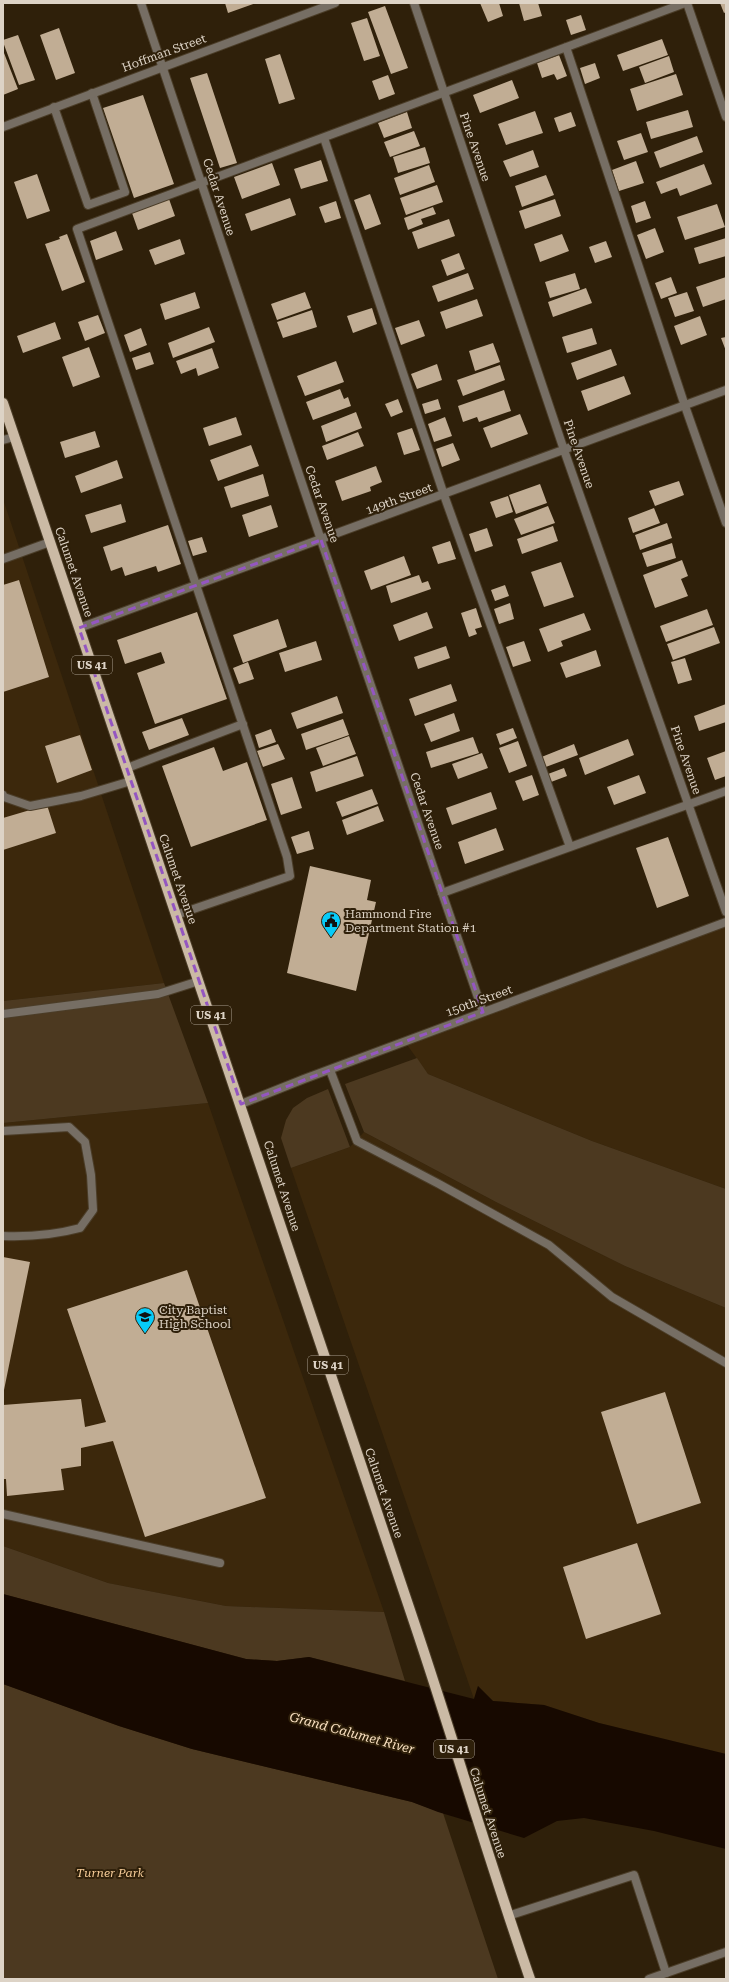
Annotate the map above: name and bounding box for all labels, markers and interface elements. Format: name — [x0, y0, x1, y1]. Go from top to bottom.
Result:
street label: Hoffman Street — [120, 31, 208, 75]
street label: Pine Avenue — [457, 111, 493, 184]
street label: Cedar Avenue — [200, 157, 238, 238]
street label: Pine Avenue — [561, 418, 597, 491]
street label: Cedar Avenue — [302, 464, 342, 545]
street label: 149th Street — [364, 480, 435, 518]
street label: Calumet Avenue — [52, 525, 96, 619]
road number: US 41 — [72, 656, 112, 674]
street label: Pine Avenue — [668, 724, 704, 797]
street label: Cedar Avenue — [407, 771, 447, 852]
street label: Calumet Avenue — [156, 832, 200, 926]
place label: Hammond Fire Department Station #1 — [345, 907, 477, 935]
public building icon: Hammond Fire Department Station #1 — [320, 910, 342, 938]
street label: 150th Street — [444, 982, 515, 1020]
road number: US 41 — [191, 1006, 231, 1024]
street label: Calumet Avenue — [261, 1139, 303, 1233]
place label: City Baptist High School — [159, 1303, 231, 1331]
school or university icon: City Baptist High School — [134, 1306, 156, 1334]
road number: US 41 — [308, 1356, 348, 1374]
street label: Calumet Avenue — [362, 1446, 406, 1540]
water label: Grand Calumet River — [288, 1709, 417, 1757]
road number: US 41 — [434, 1740, 474, 1758]
street label: Calumet Avenue — [467, 1766, 509, 1860]
park label: Turner Park — [76, 1866, 145, 1880]

